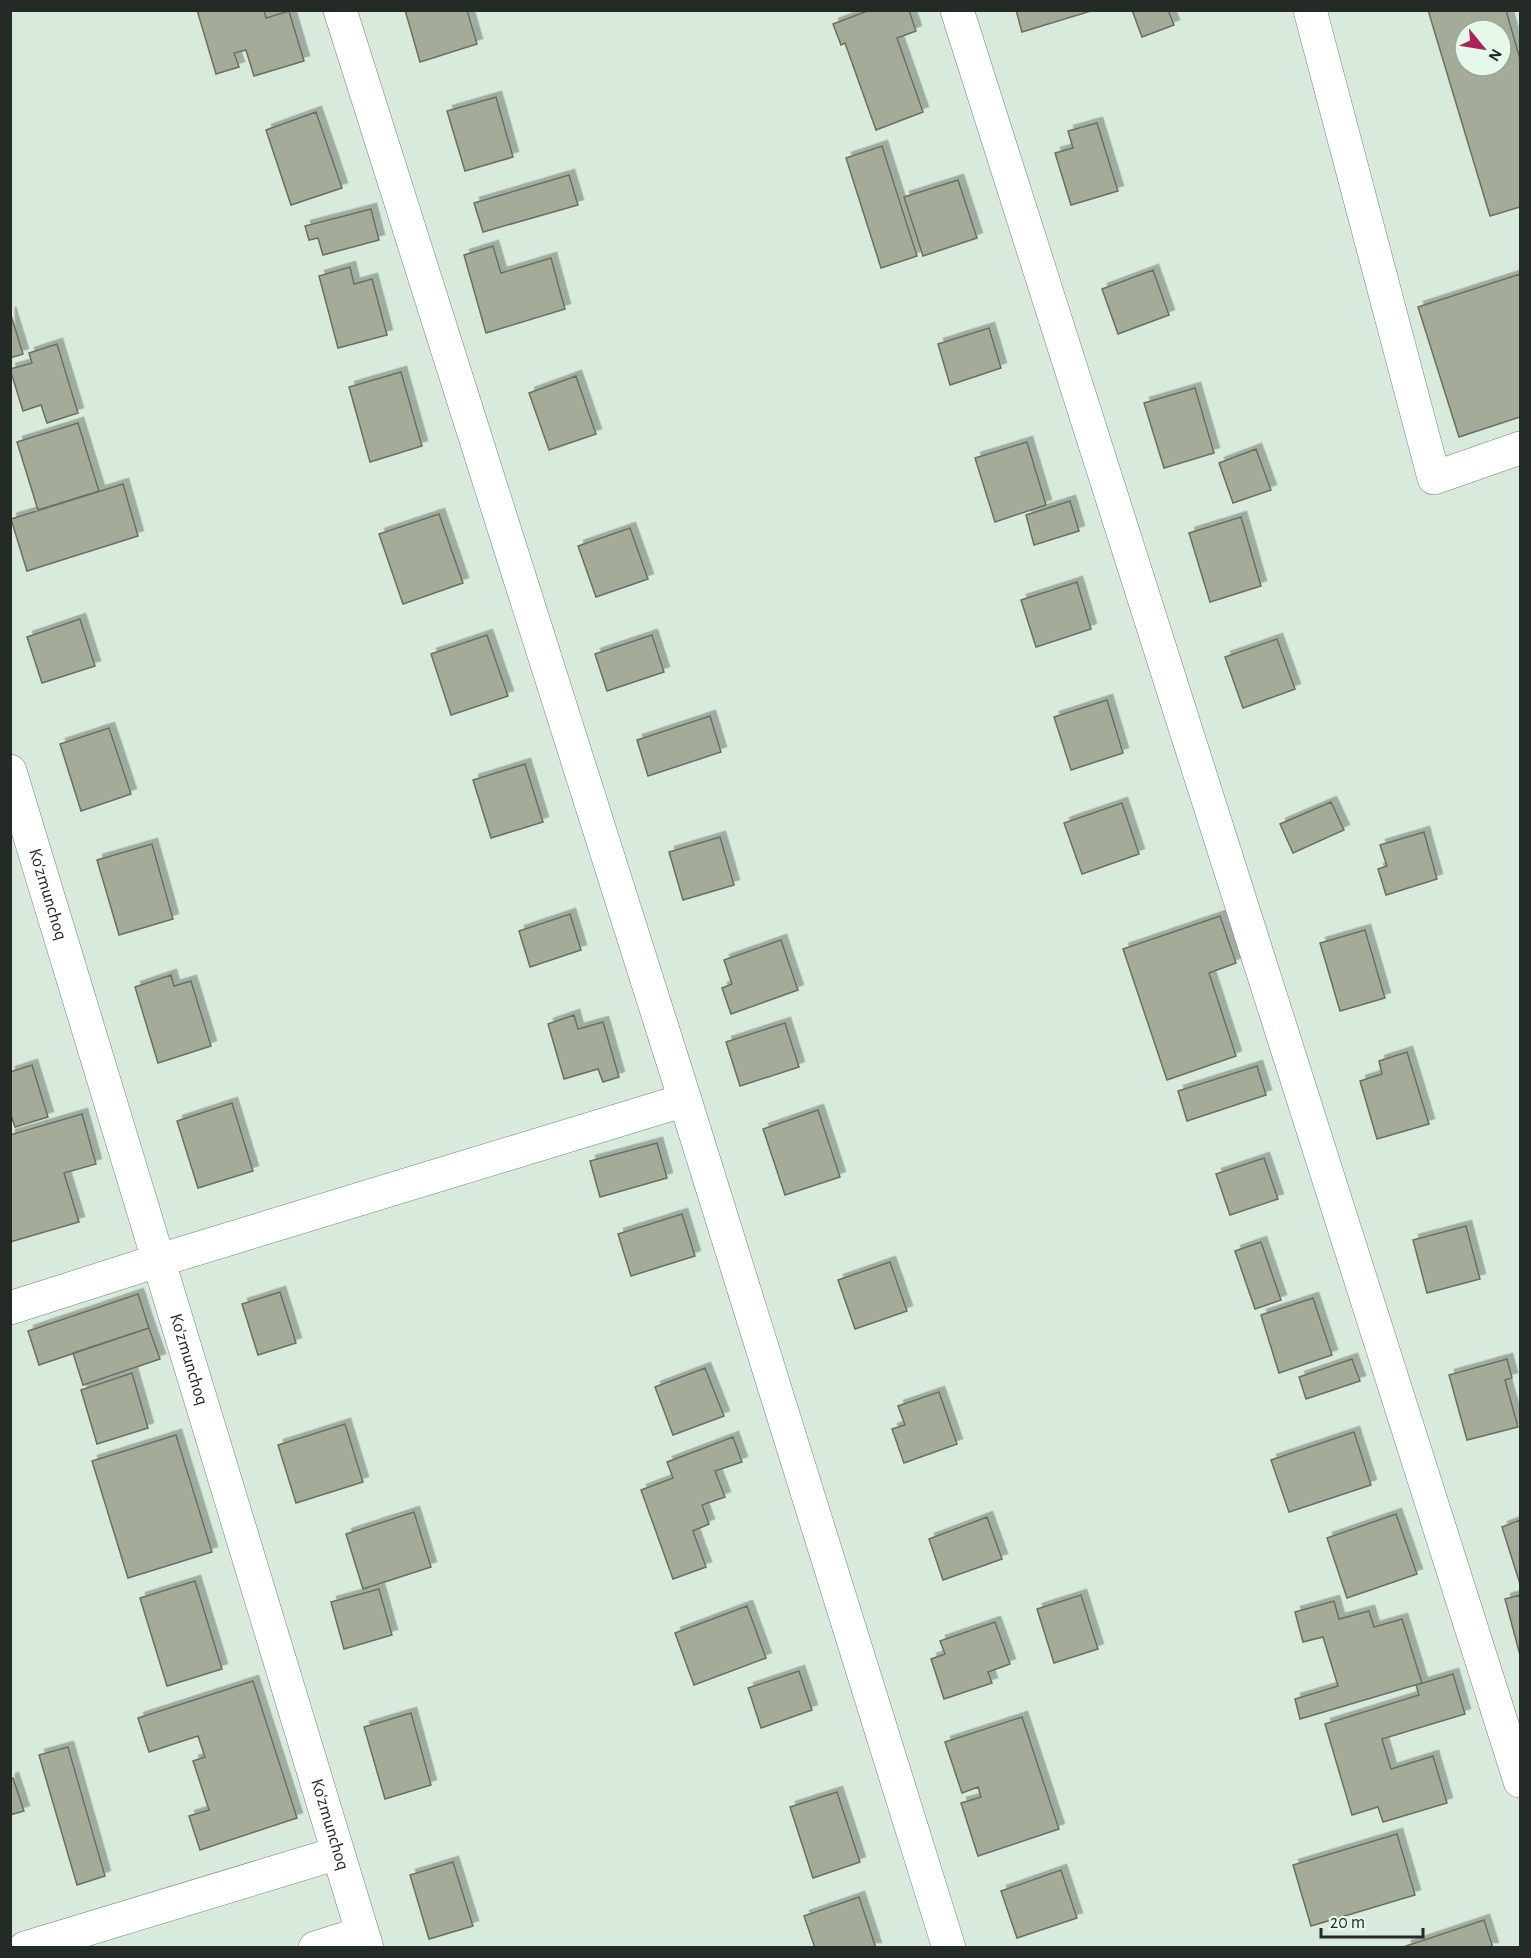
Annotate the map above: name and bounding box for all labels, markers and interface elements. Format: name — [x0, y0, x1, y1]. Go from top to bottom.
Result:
north arrow — [1453, 18, 1513, 78]
text: N — [1485, 46, 1505, 64]
street label: Ko'zmunchoq — [25, 846, 70, 942]
street label: Ko'zmunchoq — [166, 1312, 211, 1407]
street label: Ko'zmunchoq — [307, 1777, 352, 1873]
scale bar — [1321, 1901, 1423, 1939]
text: 20 m — [1330, 1914, 1365, 1932]

